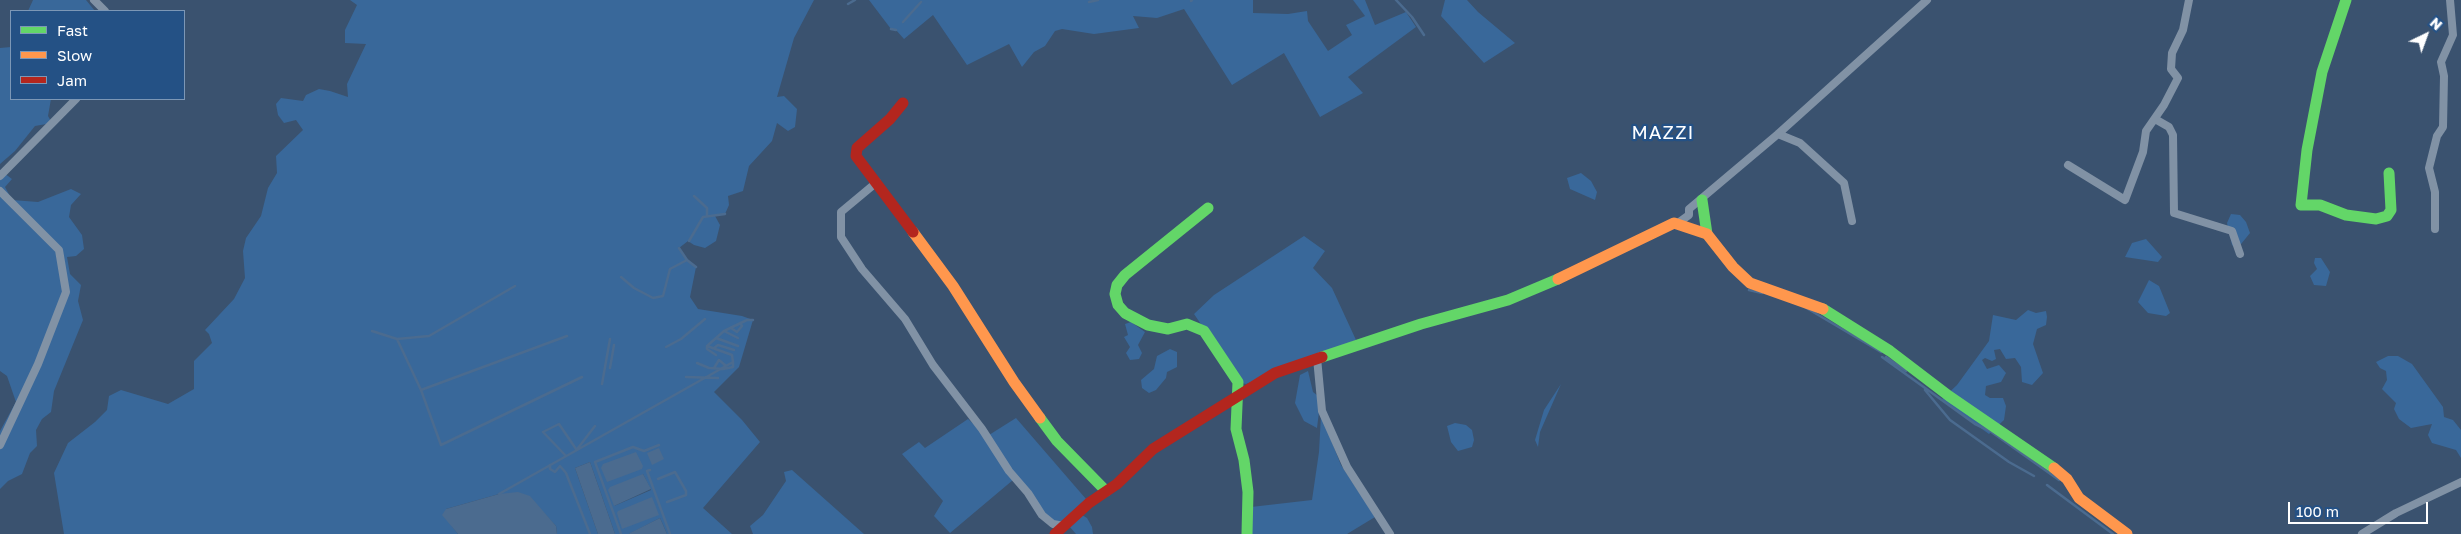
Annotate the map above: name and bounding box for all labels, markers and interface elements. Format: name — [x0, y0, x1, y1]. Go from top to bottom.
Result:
legend — [10, 10, 185, 100]
north arrow — [2401, 10, 2451, 60]
text: N — [2427, 14, 2446, 33]
text: Fast — [57, 21, 88, 39]
text: Slow — [57, 46, 92, 64]
text: Jam — [57, 71, 87, 89]
district label: MAZZI — [1631, 122, 1695, 144]
scale bar — [2291, 492, 2431, 524]
text: 100 m — [2296, 502, 2339, 520]

